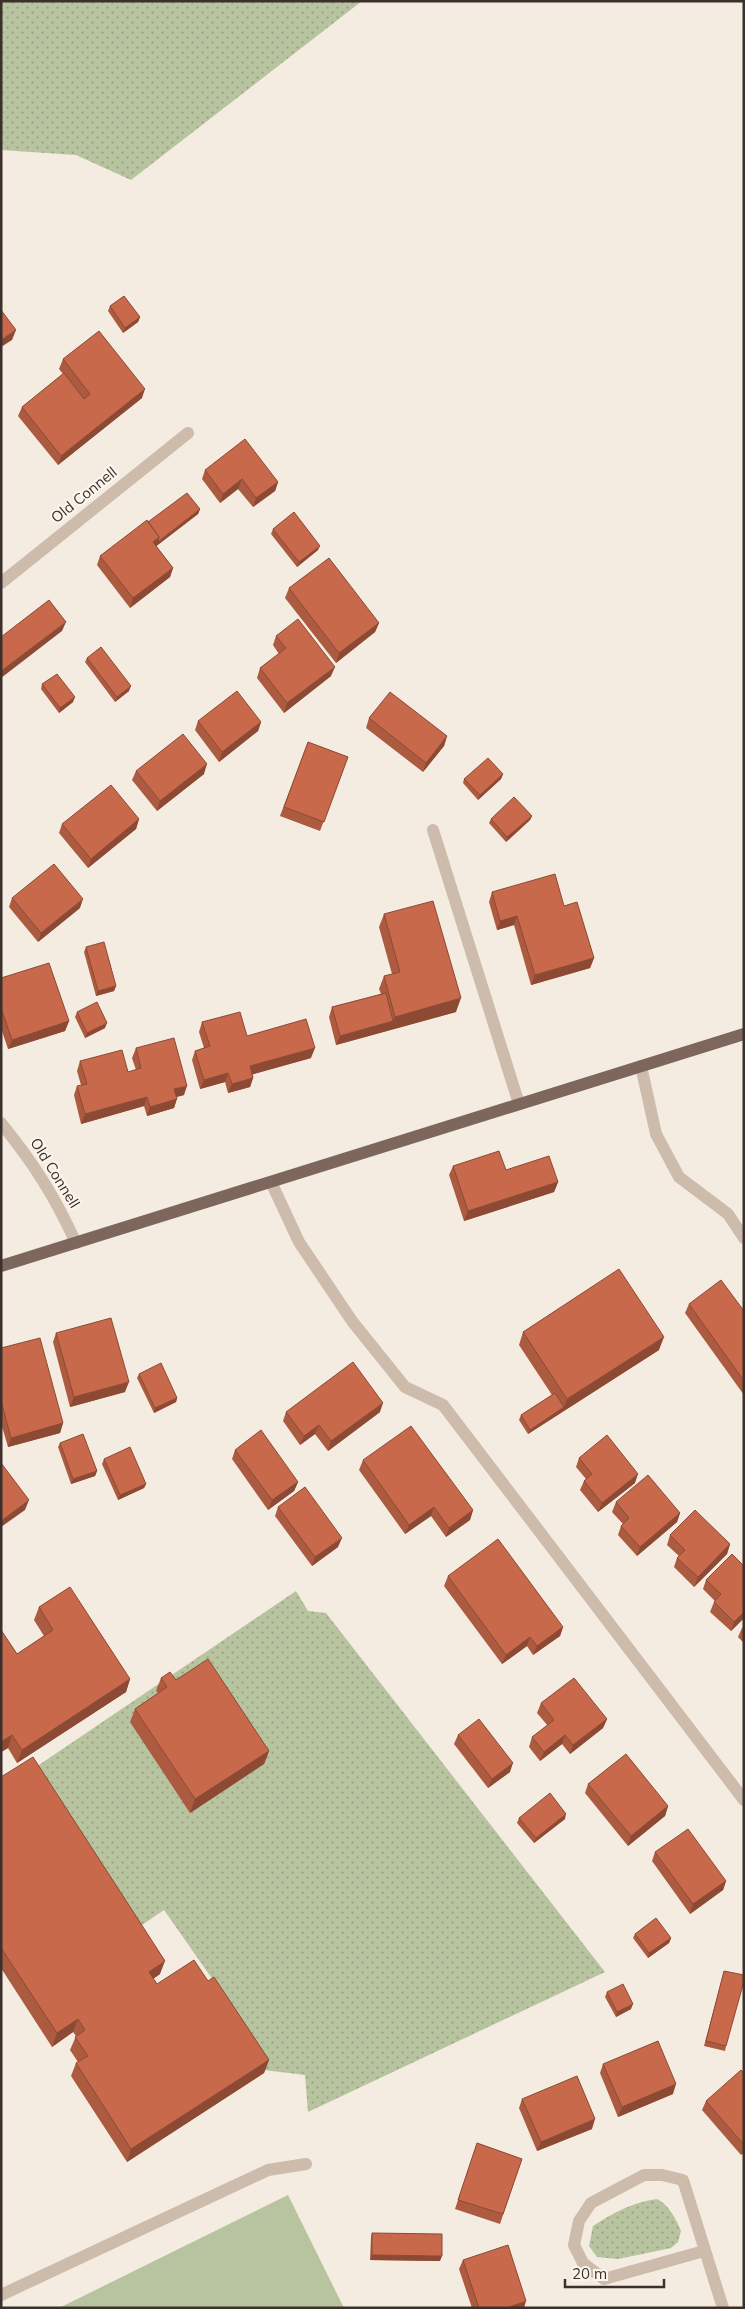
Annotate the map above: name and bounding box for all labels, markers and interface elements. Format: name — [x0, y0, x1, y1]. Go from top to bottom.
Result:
street label: Old Connell — [47, 462, 120, 527]
street label: Old Connell — [26, 1134, 84, 1211]
scale bar — [565, 2256, 664, 2288]
text: 20 m — [572, 2264, 607, 2283]

